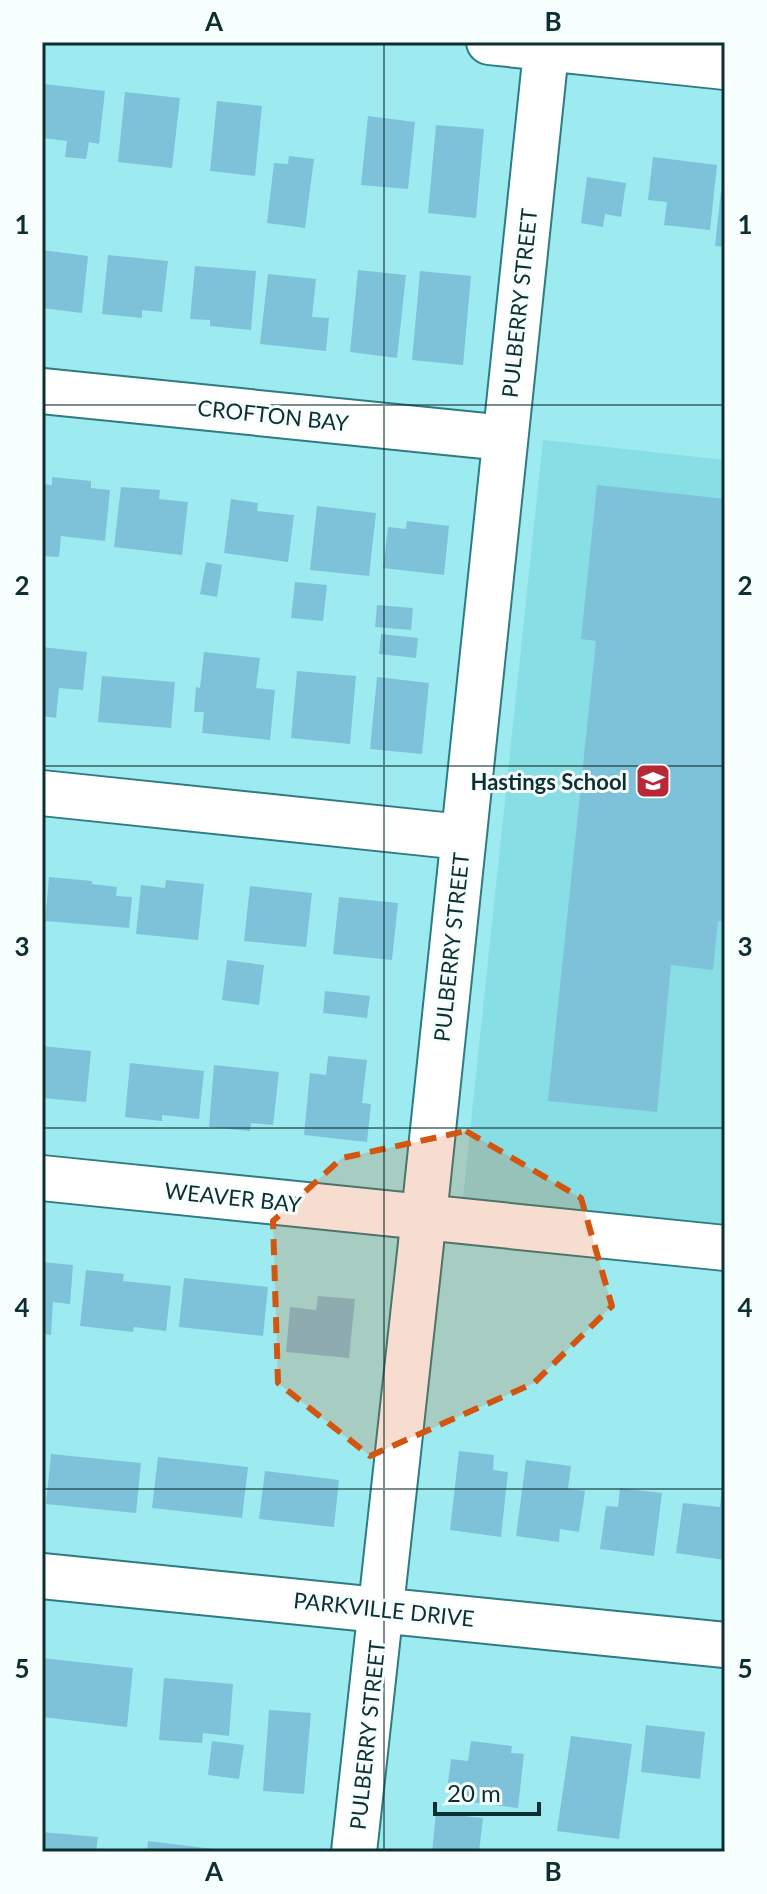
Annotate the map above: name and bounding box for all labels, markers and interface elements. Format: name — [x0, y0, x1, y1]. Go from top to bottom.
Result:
text: A — [204, 5, 224, 37]
text: B — [544, 5, 562, 37]
street label: PULBERRY STREET — [496, 207, 542, 399]
text: 1 — [14, 208, 30, 240]
text: 1 — [737, 208, 753, 240]
street label: CROFTON BAY — [196, 394, 350, 436]
text: 2 — [14, 569, 30, 601]
text: 2 — [737, 569, 753, 601]
school or university icon: Hastings School — [634, 762, 672, 800]
place label: Hastings School — [471, 768, 627, 795]
street label: PULBERRY STREET — [428, 851, 474, 1043]
text: 3 — [14, 930, 30, 962]
text: 3 — [737, 930, 753, 962]
street label: WEAVER BAY — [163, 1176, 303, 1218]
text: 4 — [14, 1291, 30, 1323]
text: 4 — [737, 1291, 753, 1323]
street label: PARKVILLE DRIVE — [292, 1586, 476, 1632]
street label: PULBERRY STREET — [344, 1639, 390, 1831]
text: 5 — [14, 1652, 30, 1684]
text: 5 — [737, 1652, 753, 1684]
scale bar — [435, 1766, 539, 1816]
text: 20 m — [447, 1778, 501, 1807]
text: A — [204, 1855, 224, 1887]
text: B — [544, 1855, 562, 1887]

